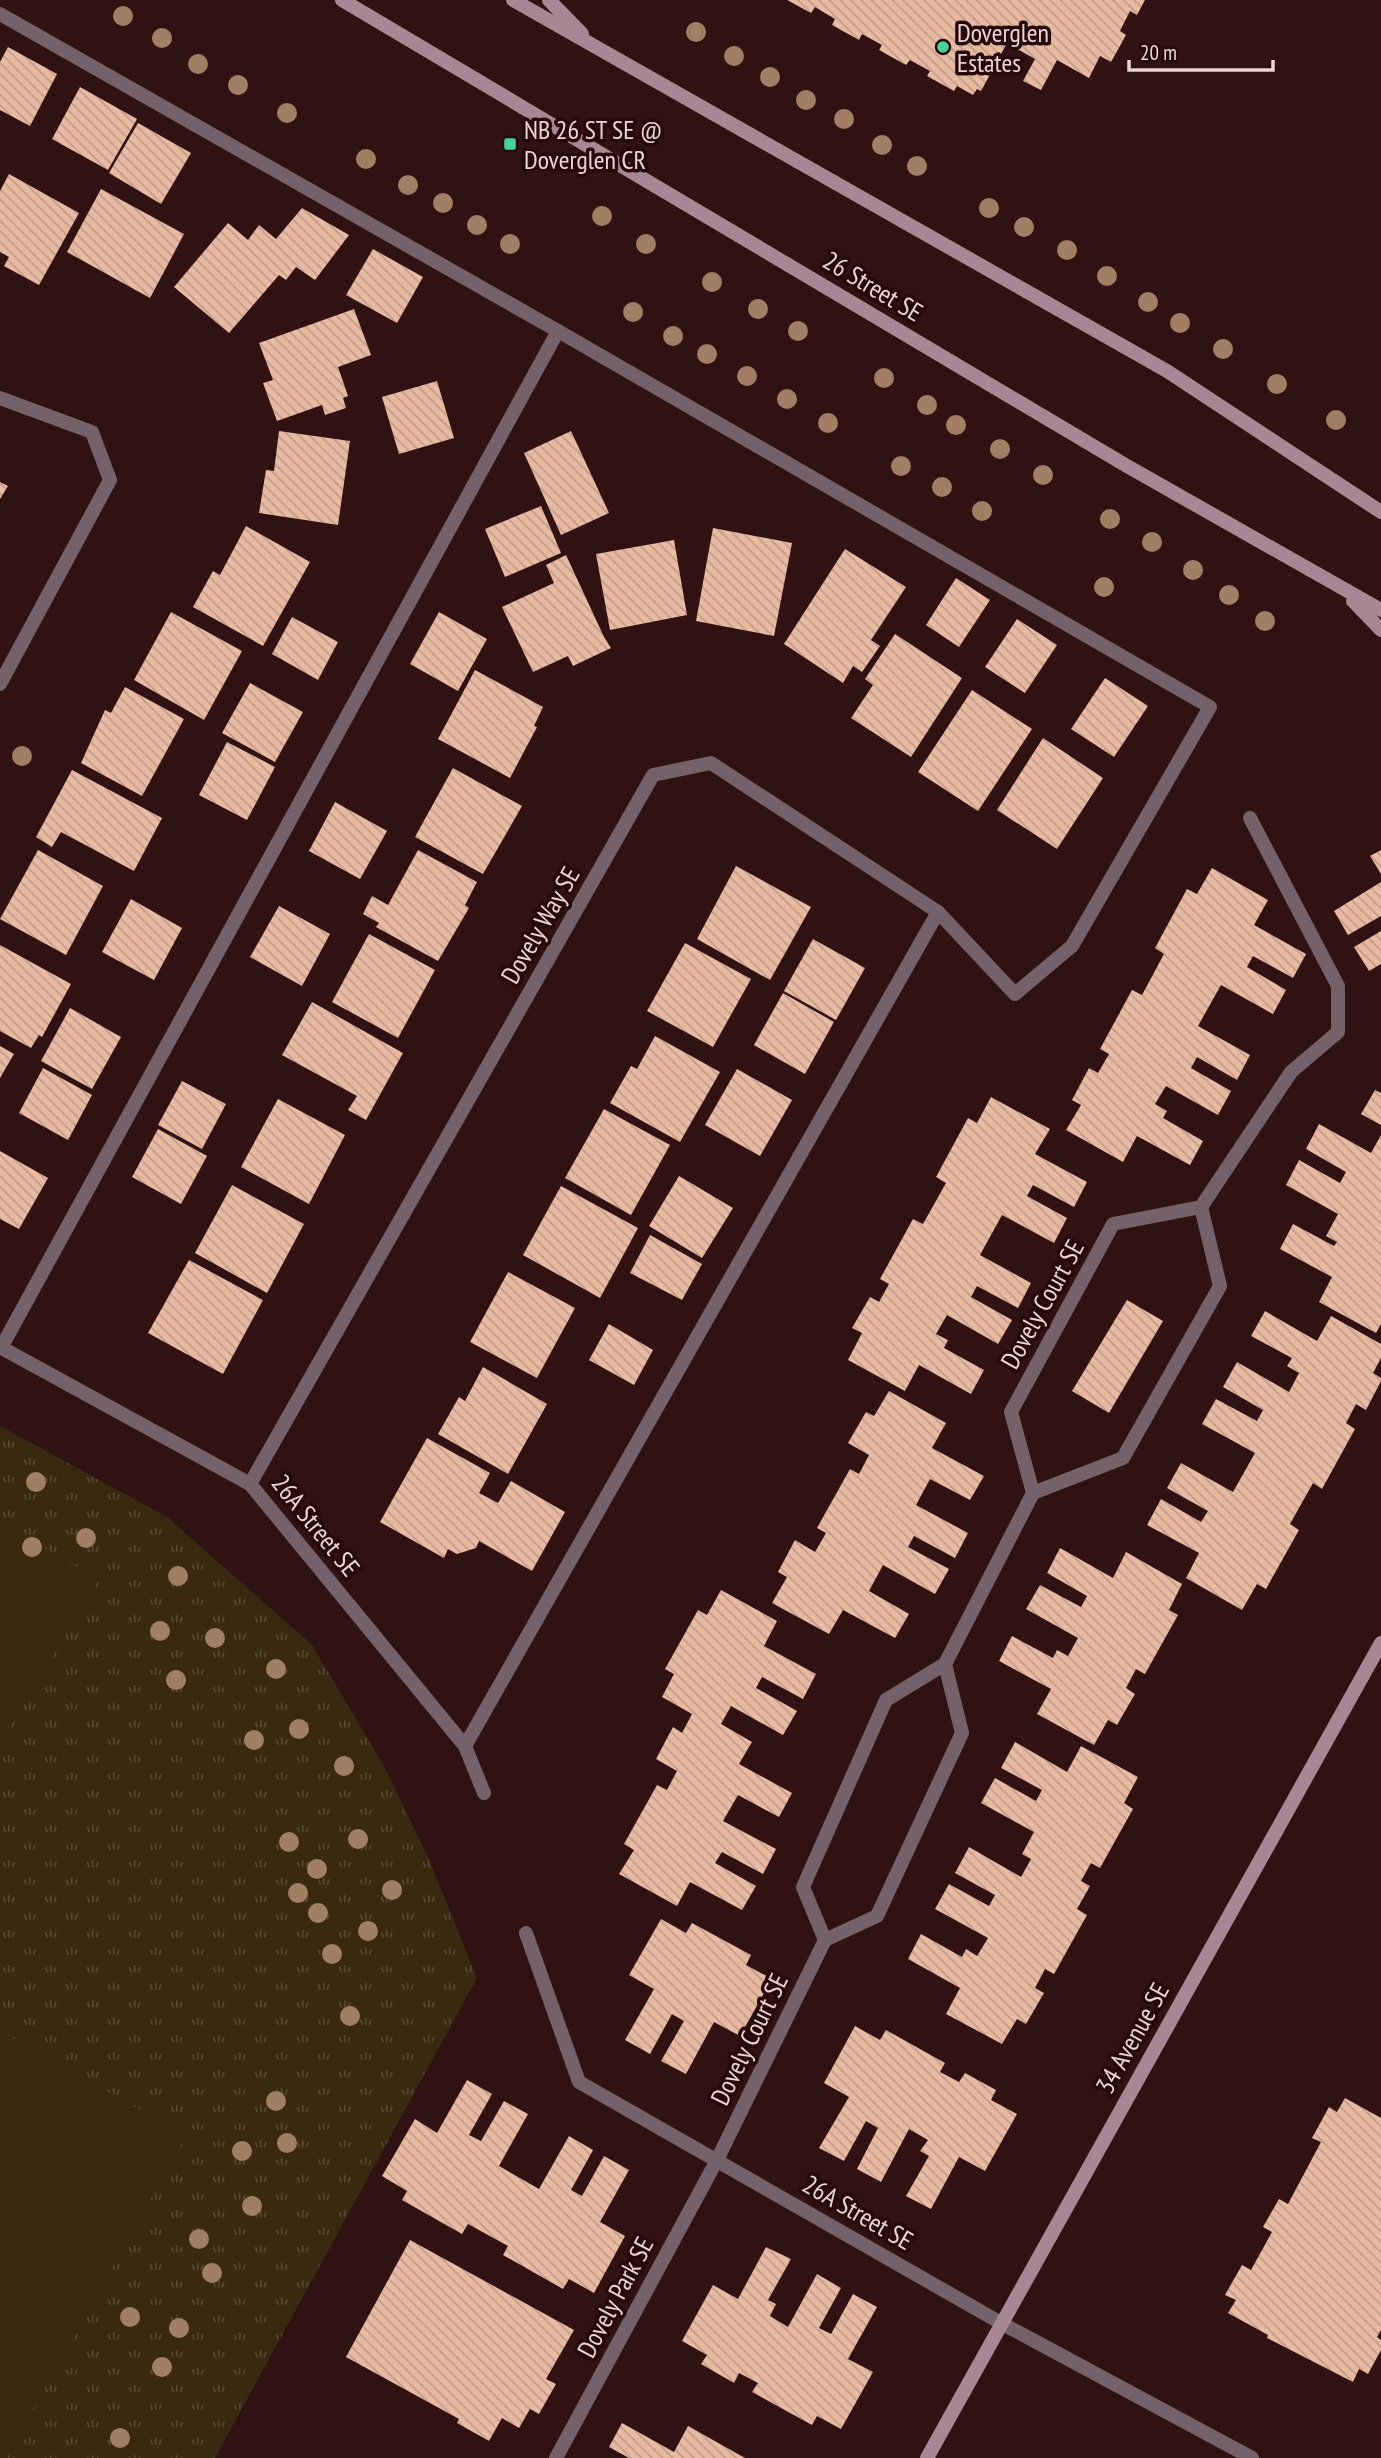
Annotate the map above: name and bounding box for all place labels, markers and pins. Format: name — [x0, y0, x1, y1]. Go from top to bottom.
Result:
place label: Doverglen Estates — [957, 16, 1049, 79]
marker: Doverglen Estates — [935, 39, 951, 55]
place label: NB 26 ST SE @ Doverglen CR — [524, 113, 662, 176]
marker: NB 26 ST SE @ Doverglen CR — [502, 136, 518, 152]

